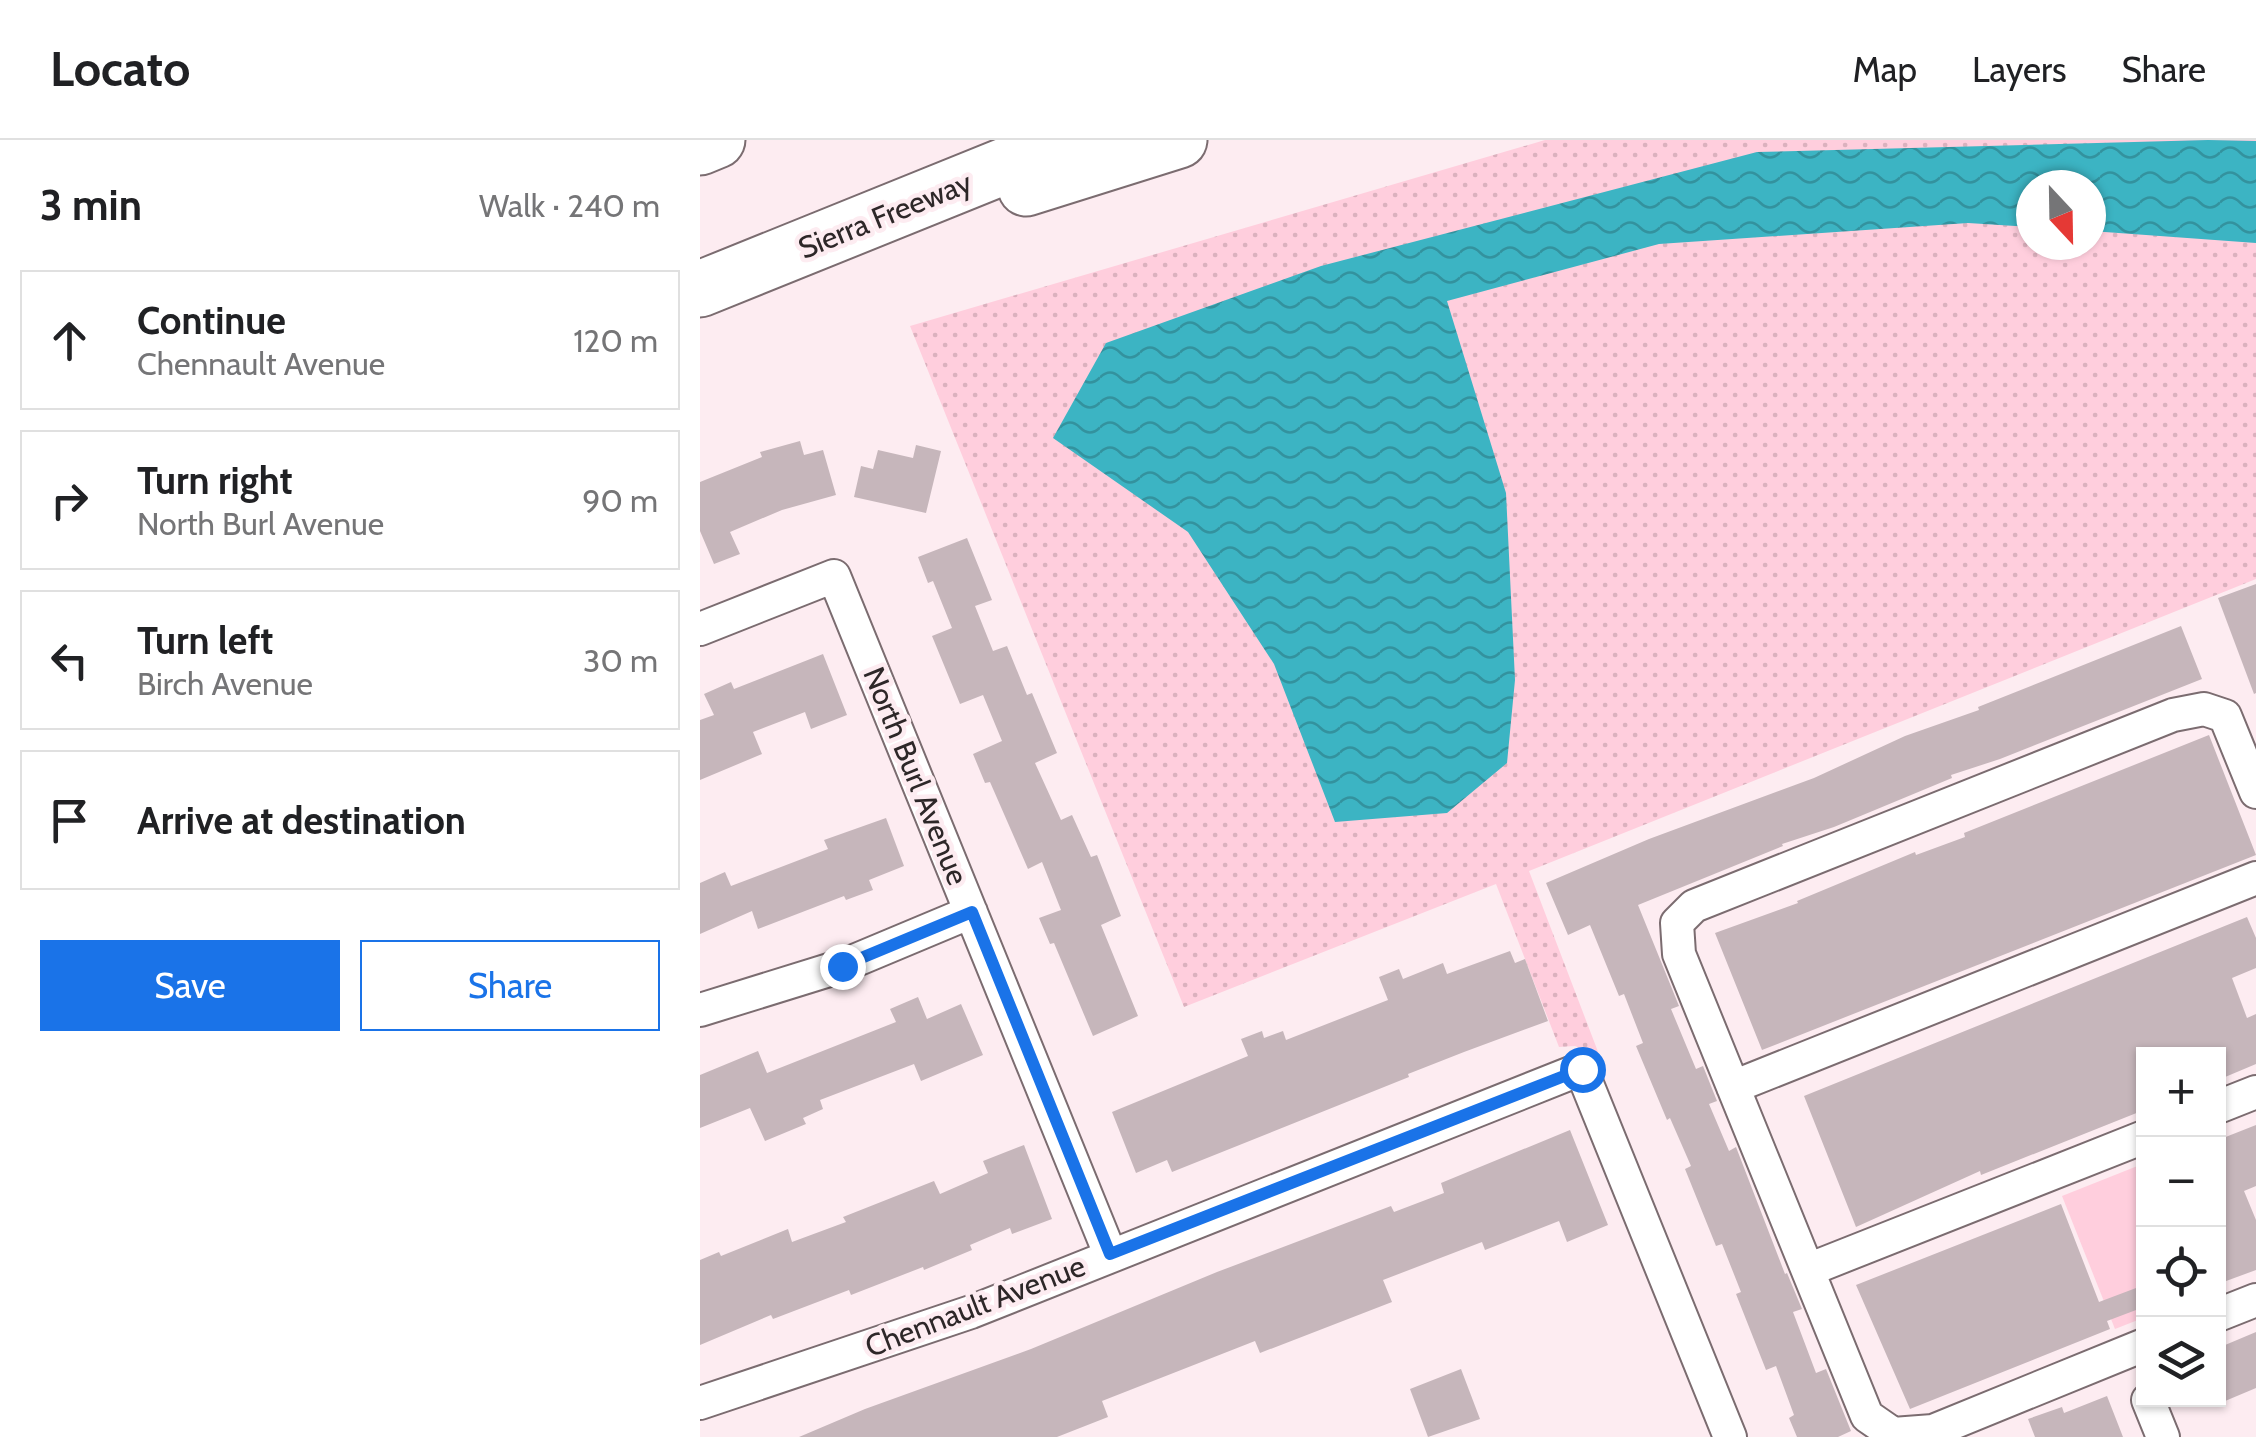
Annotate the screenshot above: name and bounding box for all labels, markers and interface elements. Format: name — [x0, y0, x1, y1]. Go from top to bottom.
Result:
text: Locato — [50, 40, 190, 98]
text: Map — [1853, 48, 1917, 91]
text: Layers — [1972, 48, 2066, 91]
text: Share — [2121, 48, 2206, 91]
street label: Sierra Freeway — [793, 163, 977, 267]
north arrow — [2016, 170, 2106, 260]
text: 3 min — [40, 179, 142, 231]
text: Walk · 240 m — [479, 186, 660, 225]
text: Continue — [137, 297, 286, 344]
icon: ahead — [42, 313, 97, 368]
text: 120 m — [573, 321, 658, 360]
text: Chennault Avenue — [137, 344, 385, 383]
text: Turn right — [137, 457, 293, 504]
icon: right — [42, 473, 97, 528]
text: 90 m — [582, 481, 658, 520]
text: North Burl Avenue — [137, 504, 384, 543]
text: Turn left — [137, 617, 273, 664]
icon: left — [42, 633, 97, 688]
text: 30 m — [583, 641, 658, 680]
street label: North Burl Avenue — [855, 662, 977, 890]
text: Birch Avenue — [137, 664, 313, 703]
icon: arrive — [42, 793, 97, 848]
text: Arrive at destination — [137, 797, 466, 844]
button: Save — [40, 940, 340, 1031]
button: Share — [360, 940, 660, 1031]
route end — [820, 944, 866, 990]
route start — [1560, 1047, 1606, 1093]
map controls — [2136, 1047, 2226, 1407]
button: + — [2136, 1047, 2226, 1137]
button: − — [2136, 1137, 2226, 1227]
button: locate — [2136, 1227, 2226, 1317]
street label: Chennault Avenue — [860, 1247, 1090, 1365]
button: layers — [2136, 1317, 2226, 1407]

